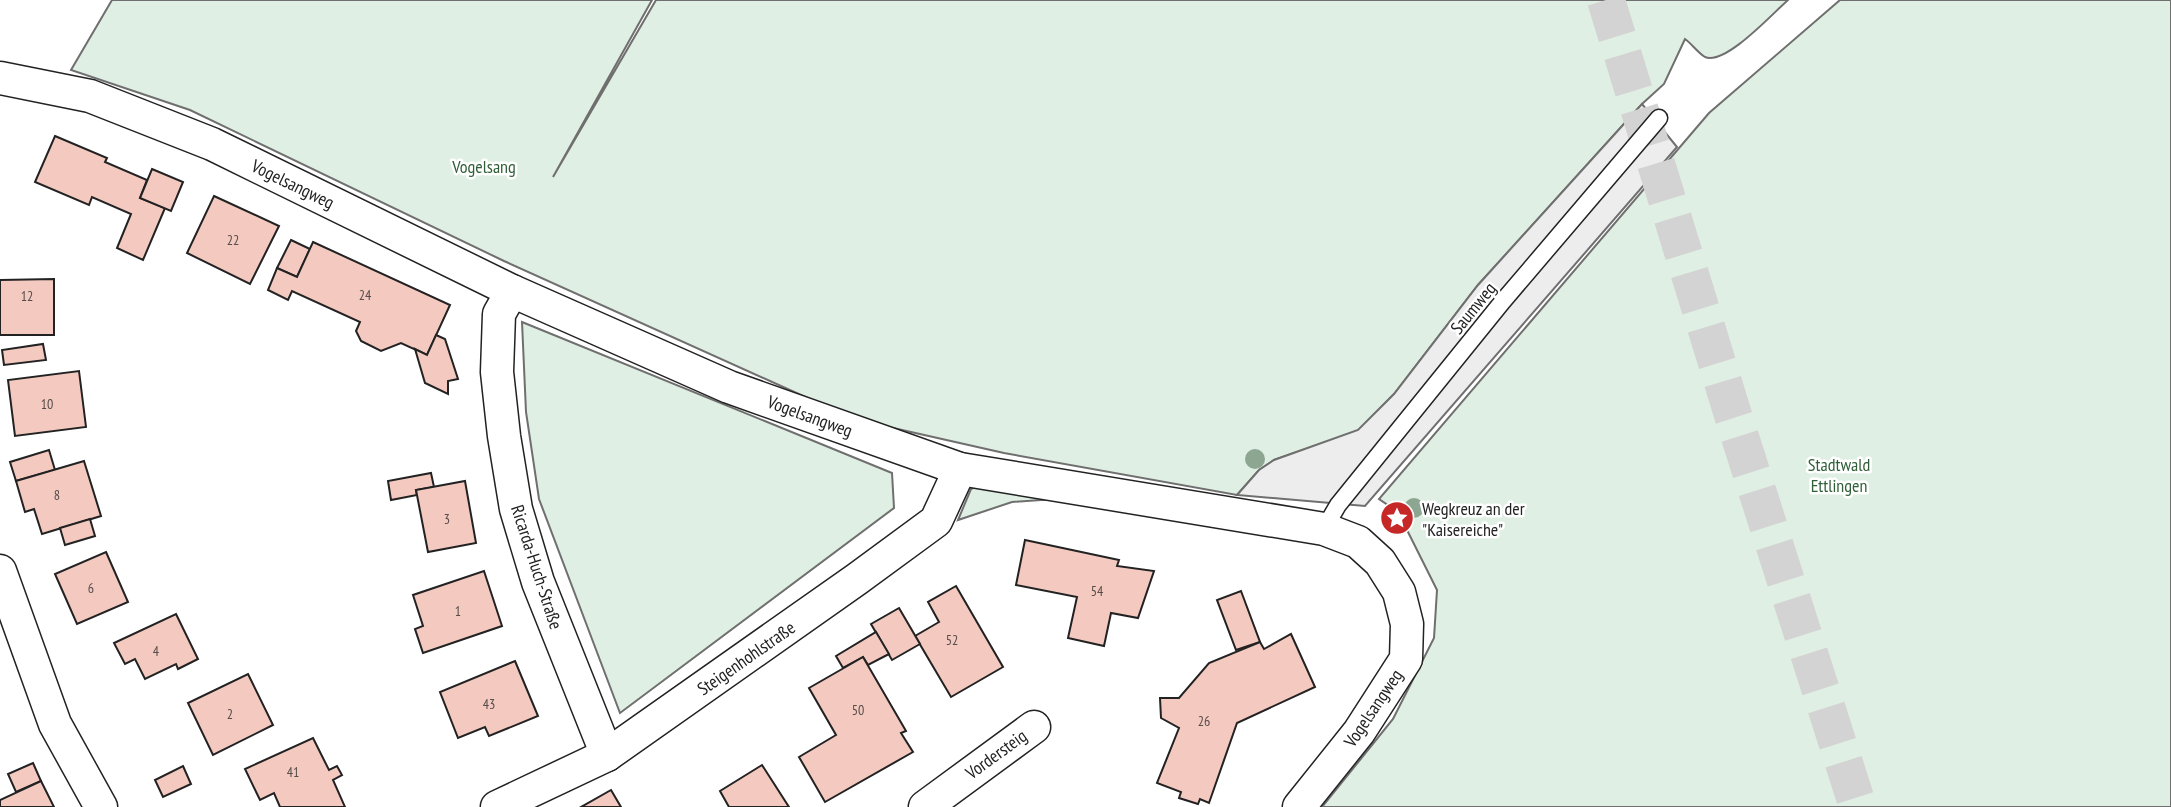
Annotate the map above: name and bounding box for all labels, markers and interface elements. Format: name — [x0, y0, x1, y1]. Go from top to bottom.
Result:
street label: Vogelsangweg — [247, 154, 338, 214]
park label: Vogelsang — [451, 155, 516, 178]
house number: 22 — [227, 231, 239, 249]
street label: Saumweg — [1445, 277, 1501, 339]
house number: 24 — [359, 286, 372, 304]
house number: 12 — [21, 287, 33, 305]
street label: Vogelsangweg — [763, 390, 856, 442]
house number: 10 — [41, 395, 53, 413]
park label: Stadtwald Ettlingen — [1808, 453, 1870, 497]
house number: 8 — [54, 486, 60, 504]
place label: Wegkreuz an der "Kaisereiche" — [1422, 497, 1525, 541]
place icon: Wegkreuz an der "Kaisereiche" — [1378, 499, 1416, 537]
street label: Ricarda-Huch-Straße — [506, 502, 568, 632]
house number: 3 — [444, 510, 450, 528]
house number: 6 — [88, 579, 94, 597]
house number: 54 — [1091, 582, 1104, 600]
house number: 1 — [455, 602, 461, 620]
street label: Steigenhohlstraße — [693, 616, 799, 700]
house number: 52 — [946, 631, 958, 649]
house number: 4 — [153, 642, 160, 660]
street label: Vogelsangweg — [1338, 665, 1407, 752]
house number: 43 — [483, 695, 495, 713]
house number: 50 — [852, 701, 864, 719]
house number: 2 — [227, 705, 233, 723]
house number: 26 — [1198, 712, 1210, 730]
street label: Vordersteig — [960, 724, 1031, 785]
house number: 41 — [287, 763, 299, 781]

